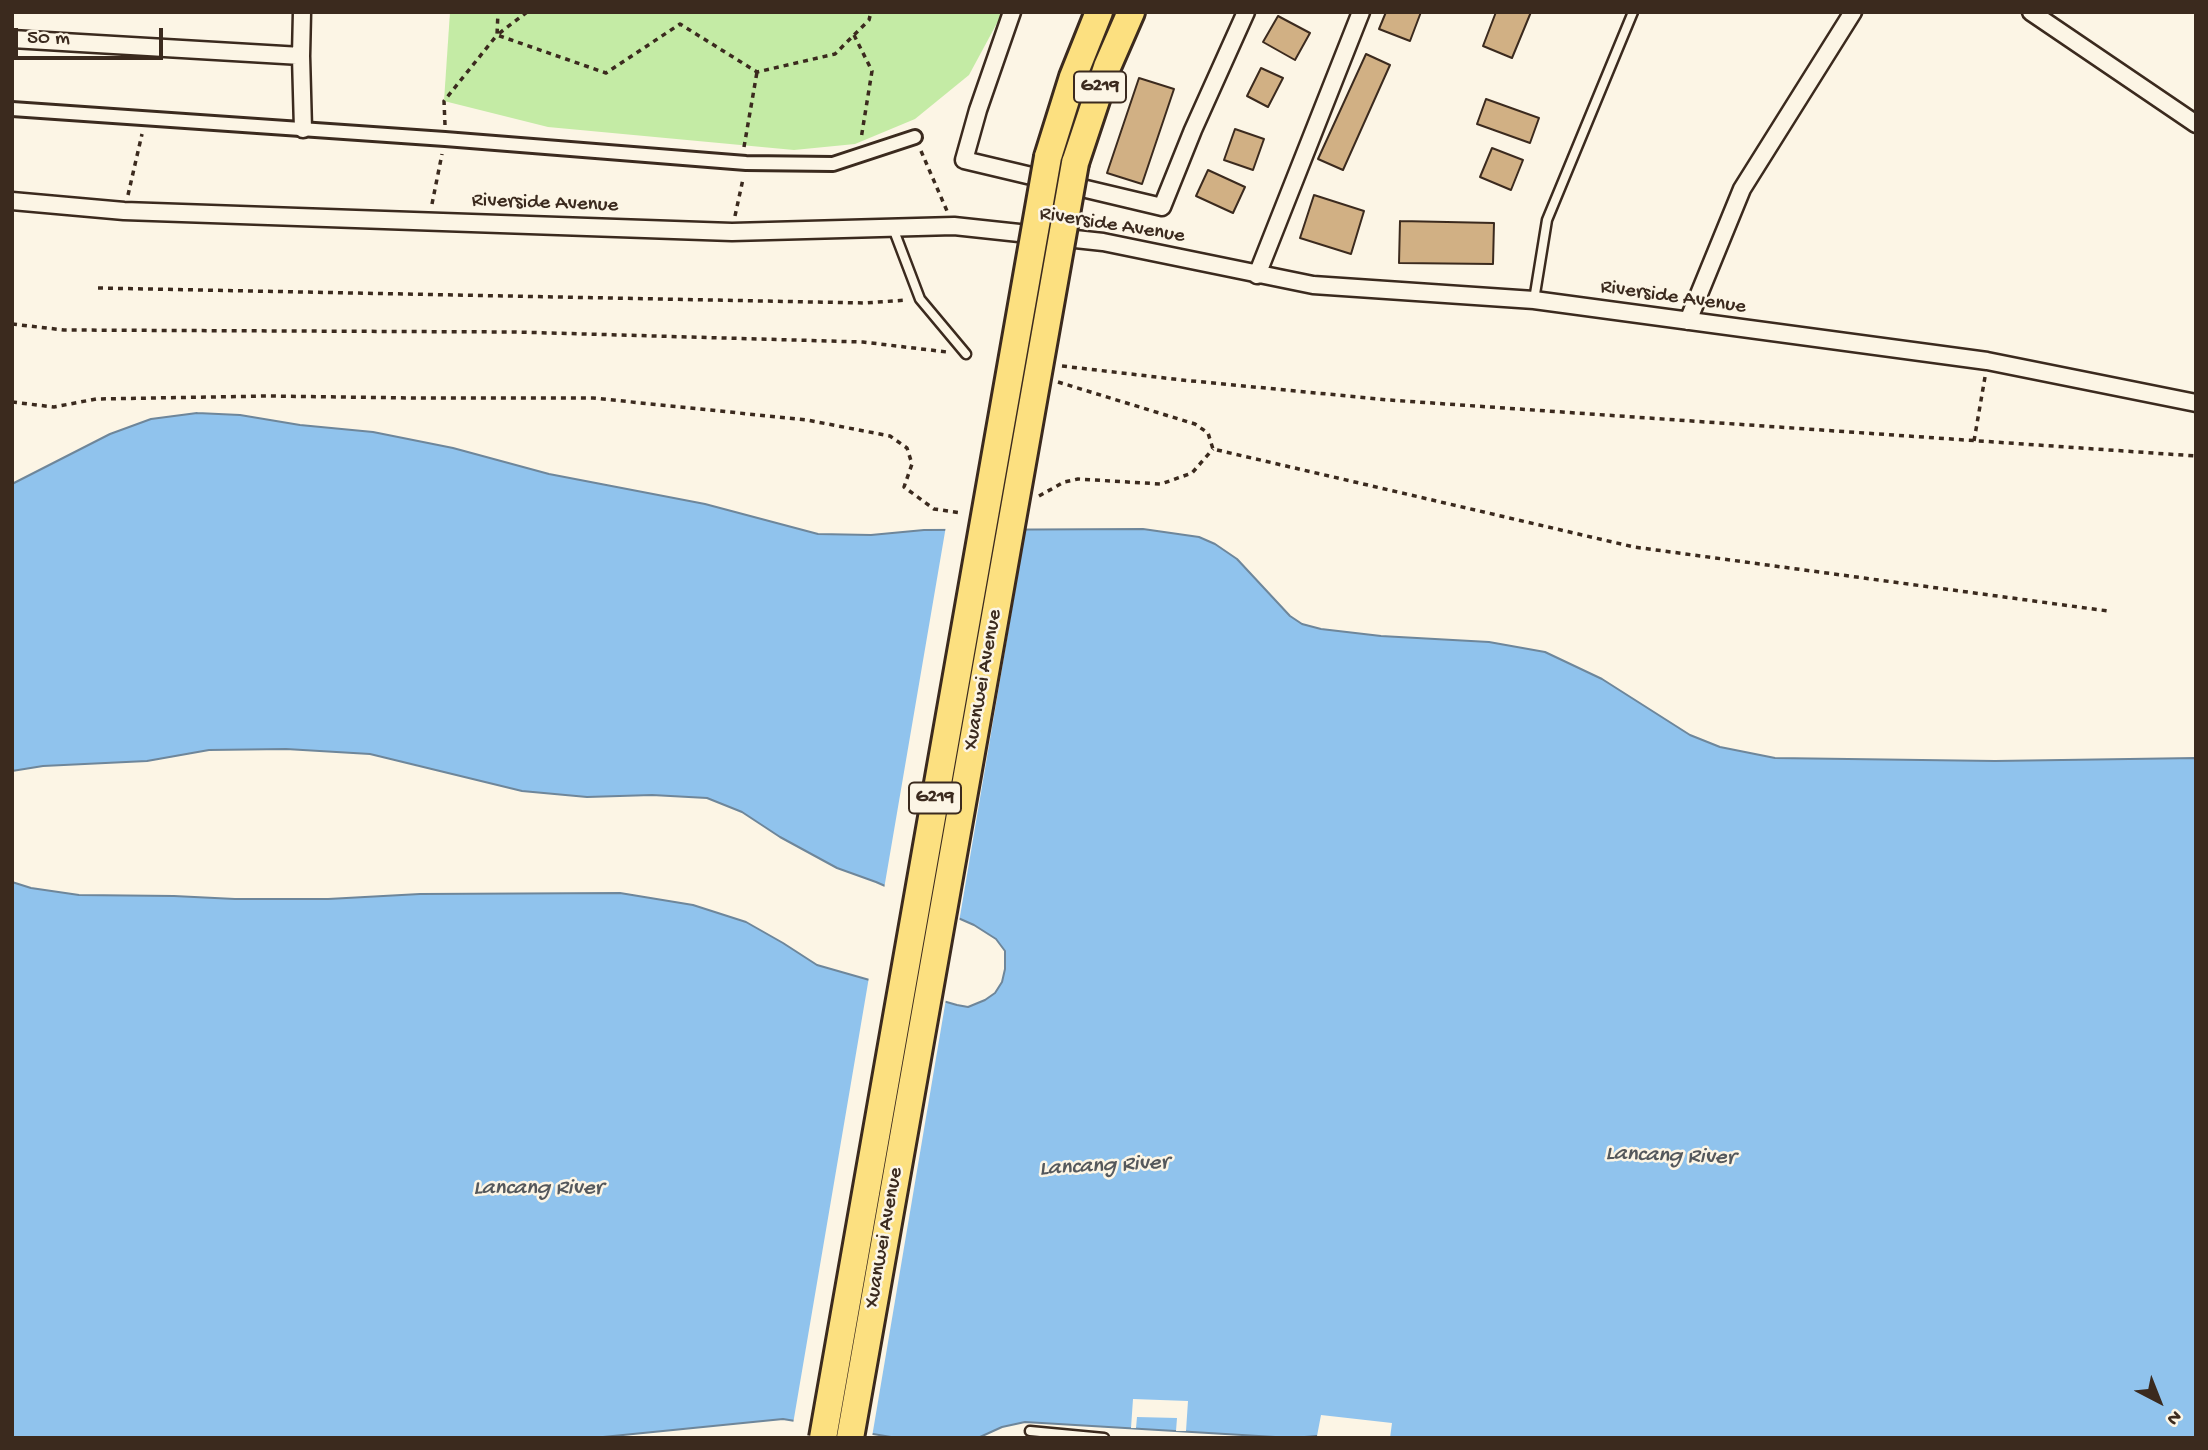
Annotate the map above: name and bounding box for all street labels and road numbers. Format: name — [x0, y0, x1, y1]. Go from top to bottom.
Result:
road number: G219 — [1074, 72, 1126, 102]
street label: Riverside Avenue — [471, 189, 619, 219]
street label: Riverside Avenue — [1038, 202, 1186, 250]
street label: Riverside Avenue — [1599, 275, 1747, 321]
street label: Xuanwei Avenue — [959, 608, 1009, 752]
road number: G219 — [909, 782, 961, 814]
street label: Xuanwei Avenue — [860, 1166, 910, 1310]

